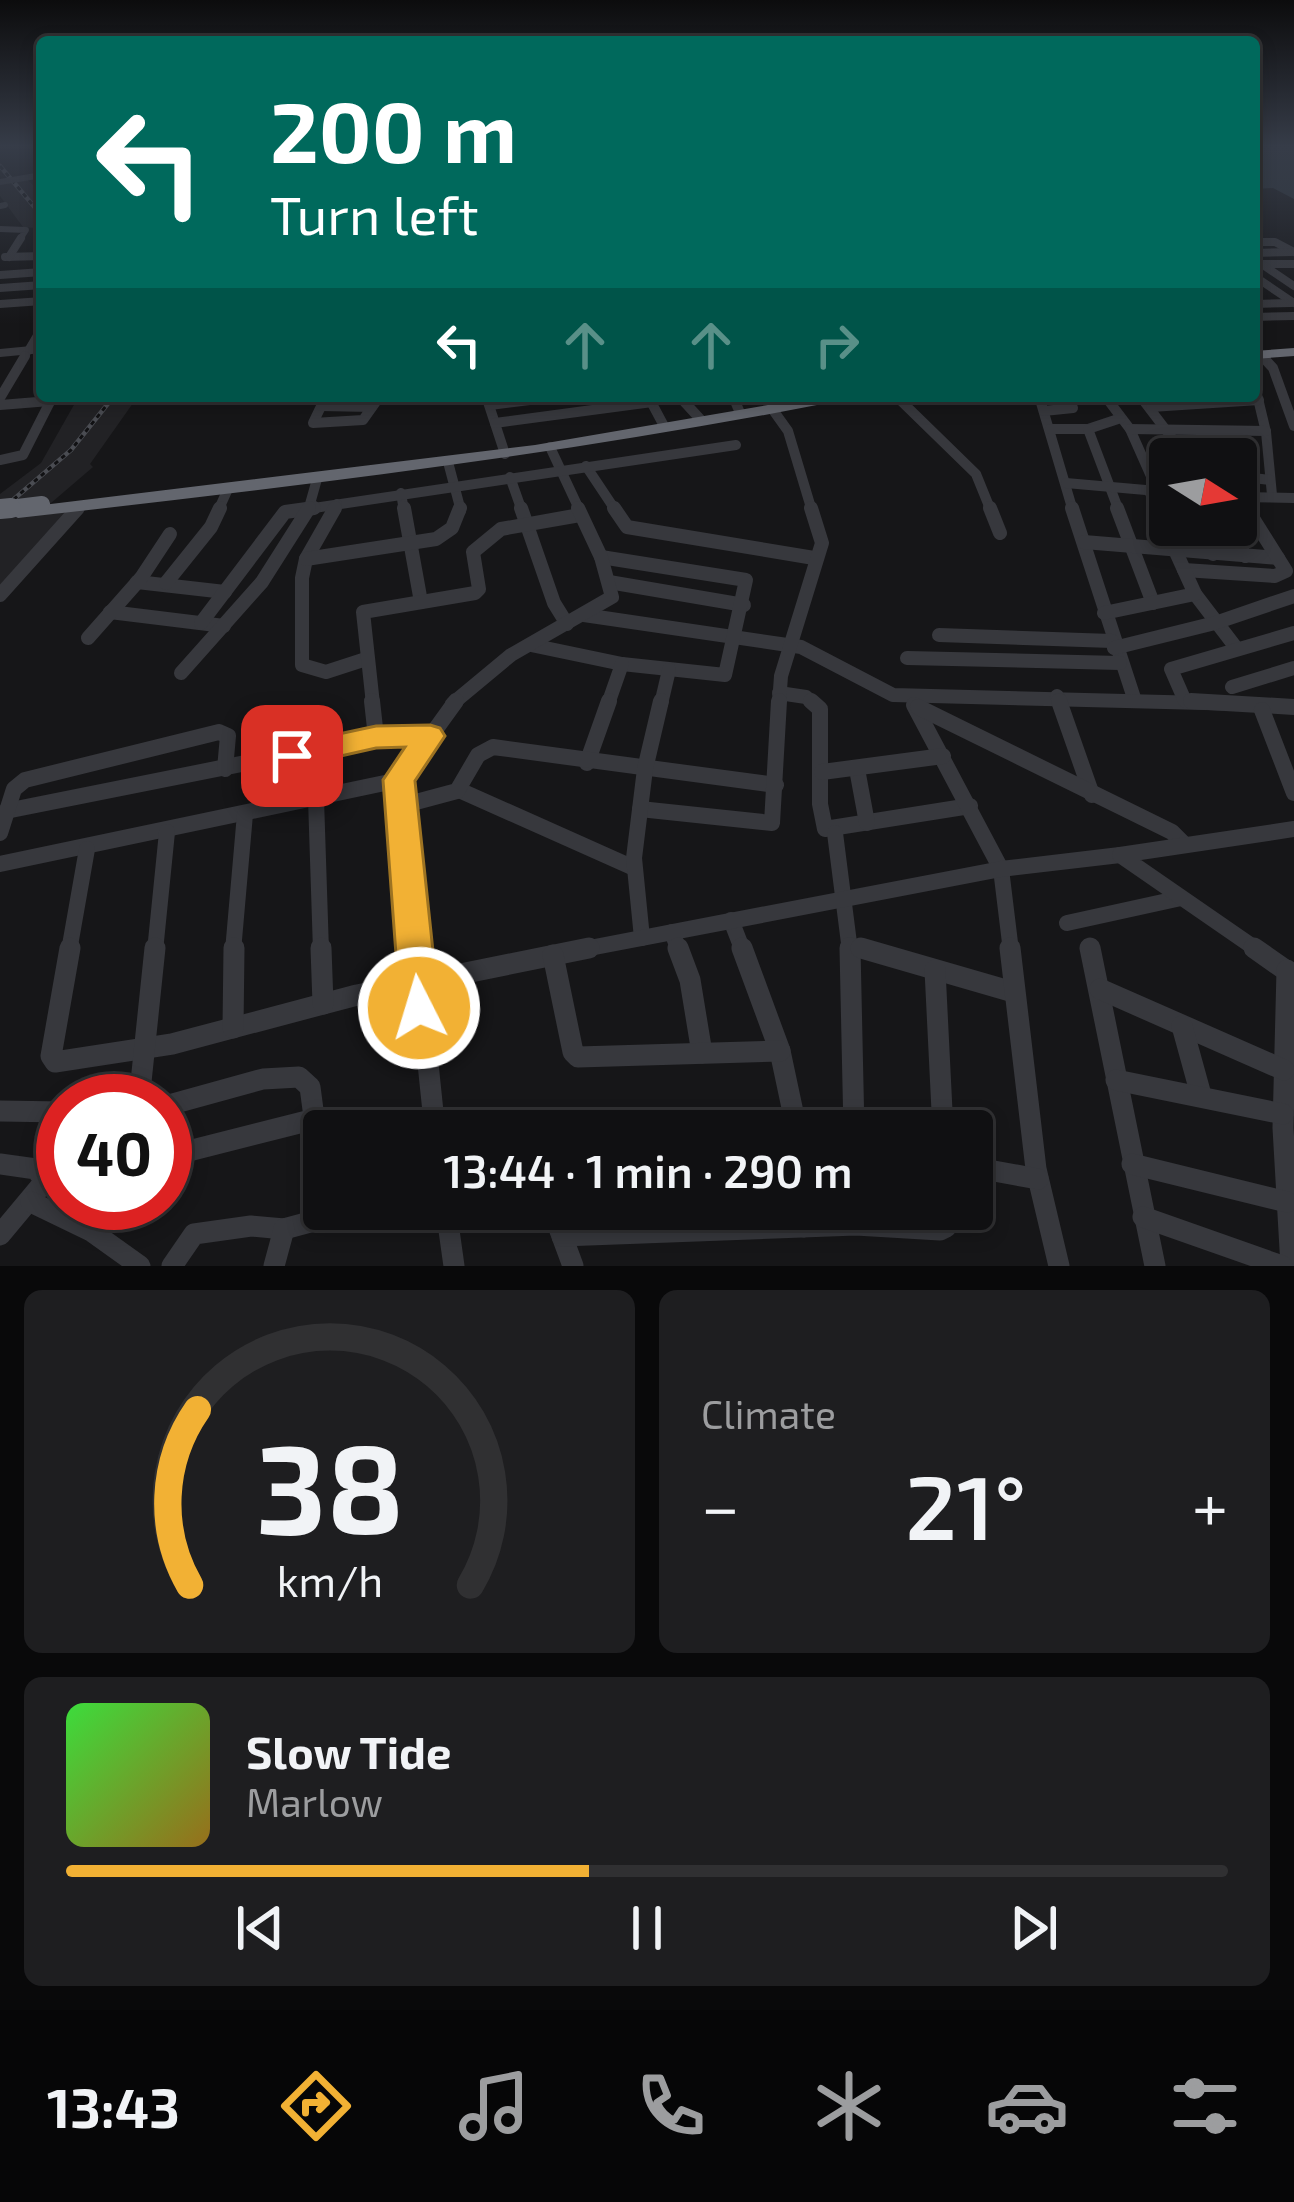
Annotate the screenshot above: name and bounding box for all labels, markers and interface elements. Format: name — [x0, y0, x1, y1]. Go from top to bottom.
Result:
text: 200 m — [270, 79, 517, 180]
icon: left — [72, 84, 228, 240]
text: Turn left — [270, 181, 479, 246]
icon: left — [426, 312, 492, 378]
icon: ahead — [552, 312, 618, 378]
icon: ahead — [678, 312, 744, 378]
icon: right — [804, 312, 870, 378]
north arrow — [1149, 438, 1257, 546]
map controls — [1149, 438, 1257, 546]
pin — [241, 705, 343, 807]
icon: arrive — [259, 723, 325, 789]
position arrow — [356, 945, 482, 1071]
speed limit sign: 40 — [36, 1074, 192, 1230]
text: 13:44 · 1 min · 290 m — [443, 1143, 853, 1197]
text: Climate — [701, 1390, 836, 1437]
text: 38 — [255, 1409, 404, 1559]
text: 21° — [905, 1450, 1026, 1558]
text: − — [701, 1465, 740, 1544]
text: + — [1192, 1465, 1228, 1544]
text: km/h — [276, 1553, 383, 1605]
text: Slow Tide — [246, 1724, 451, 1778]
text: Marlow — [246, 1778, 383, 1825]
icon: previous — [227, 1895, 293, 1961]
icon: pause — [614, 1895, 680, 1961]
icon: next — [1001, 1895, 1067, 1961]
icon: directions — [274, 2064, 358, 2148]
icon: music — [452, 2064, 536, 2148]
icon: phone — [629, 2064, 713, 2148]
icon: climate — [807, 2064, 891, 2148]
icon: car — [985, 2064, 1069, 2148]
icon: filters — [1163, 2064, 1247, 2148]
text: 13:43 — [47, 2074, 180, 2139]

